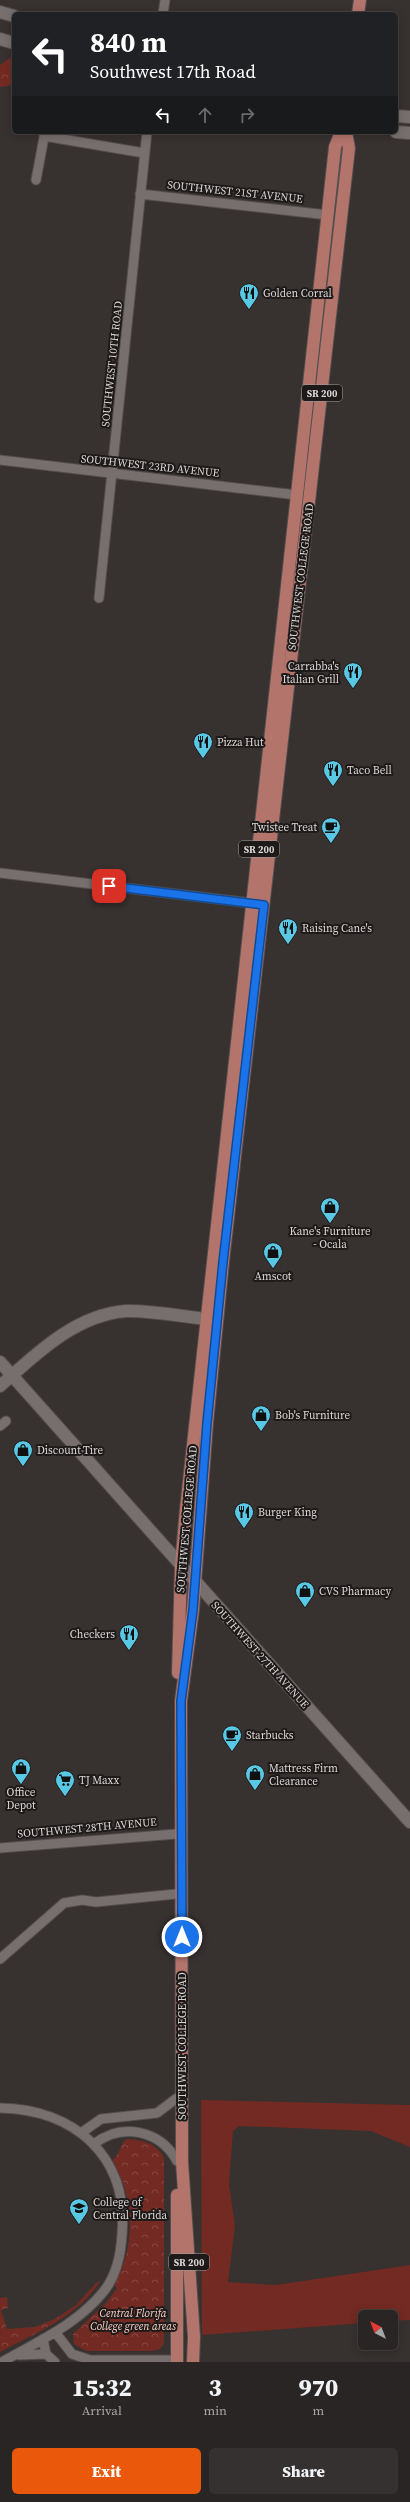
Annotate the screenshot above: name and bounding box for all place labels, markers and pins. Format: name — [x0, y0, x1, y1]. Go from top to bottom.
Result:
restaurant icon: Golden Corral — [238, 282, 260, 310]
place label: Golden Corral — [263, 286, 332, 301]
place label: Carrabba's Italian Grill — [283, 659, 339, 687]
restaurant icon: Carrabba's Italian Grill — [342, 661, 364, 689]
restaurant icon: Pizza Hut — [192, 731, 214, 759]
place label: Pizza Hut — [217, 735, 264, 750]
restaurant icon: Taco Bell — [322, 759, 344, 787]
place label: Taco Bell — [347, 763, 392, 778]
cafe icon: Twistee Treat — [320, 816, 342, 844]
place label: Twistee Treat — [252, 820, 317, 835]
pin — [92, 869, 126, 903]
restaurant icon: Raising Cane's — [277, 917, 299, 945]
place label: Raising Cane's — [302, 921, 372, 936]
shop icon: Kane's Furniture - Ocala — [319, 1196, 341, 1224]
place label: Kane's Furniture - Ocala — [289, 1224, 371, 1252]
shop icon: Amscot — [262, 1241, 284, 1269]
place label: Amscot — [255, 1269, 292, 1284]
shop icon: Bob's Furniture — [250, 1404, 272, 1432]
place label: Bob's Furniture — [275, 1408, 350, 1423]
shop icon: Discount Tire — [12, 1439, 34, 1467]
place label: Discount Tire — [37, 1443, 104, 1458]
restaurant icon: Burger King — [233, 1501, 255, 1529]
place label: Burger King — [258, 1505, 317, 1520]
shop icon: CVS Pharmacy — [294, 1580, 316, 1608]
place label: CVS Pharmacy — [319, 1584, 391, 1599]
restaurant icon: Checkers — [118, 1623, 140, 1651]
place label: Checkers — [70, 1627, 115, 1642]
cafe icon: Starbucks — [221, 1724, 243, 1752]
place label: Starbucks — [246, 1728, 294, 1743]
shop icon: Office Depot — [10, 1757, 32, 1785]
place label: Mattress Firm Clearance — [269, 1761, 338, 1789]
shop icon: Mattress Firm Clearance — [244, 1763, 266, 1791]
supermarket icon: TJ Maxx — [54, 1769, 76, 1797]
place label: TJ Maxx — [79, 1773, 119, 1788]
place label: Office Depot — [6, 1785, 36, 1813]
place label: College of Central Florida — [93, 2195, 167, 2223]
school or university icon: College of Central Florida — [68, 2197, 90, 2225]

